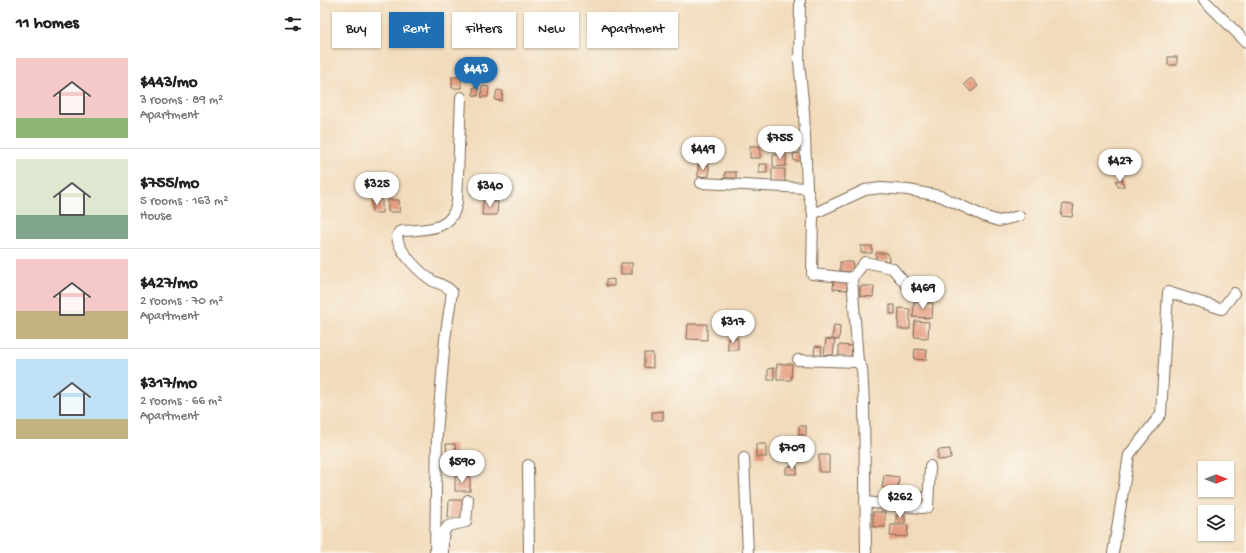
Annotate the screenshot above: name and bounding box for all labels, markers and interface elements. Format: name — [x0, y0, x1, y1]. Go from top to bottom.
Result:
chip: Buy — [332, 12, 381, 48]
chip: Rent — [389, 12, 444, 48]
chip: Filters — [452, 12, 516, 48]
chip: New — [524, 12, 579, 48]
chip: Apartment — [587, 12, 678, 48]
icon: filters — [282, 13, 304, 35]
text: 11 homes — [16, 14, 79, 34]
pin: $443 — [452, 57, 500, 91]
text: $443 — [464, 62, 488, 77]
text: $443/mo — [140, 73, 198, 93]
icon: home — [48, 74, 96, 122]
text: 3 rooms · 89 m² — [140, 93, 223, 108]
text: Apartment — [140, 108, 199, 123]
pin: $755 — [756, 126, 804, 160]
text: $755 — [767, 131, 793, 146]
pin: $449 — [679, 137, 727, 171]
text: $449 — [691, 142, 715, 157]
pin: $427 — [1096, 149, 1144, 183]
text: $427 — [1107, 154, 1133, 169]
pin: $325 — [353, 172, 401, 206]
text: $755/mo — [140, 174, 199, 194]
pin: $340 — [466, 174, 514, 208]
icon: home — [48, 175, 96, 223]
text: $325 — [364, 177, 390, 192]
text: $340 — [477, 179, 503, 194]
text: 5 rooms · 163 m² — [140, 194, 228, 209]
text: House — [140, 209, 172, 224]
text: $427/mo — [140, 274, 198, 294]
icon: home — [48, 275, 96, 323]
pin: $469 — [899, 276, 947, 310]
text: $469 — [910, 281, 936, 296]
text: 2 rooms · 70 m² — [140, 294, 223, 309]
text: Apartment — [140, 309, 199, 324]
pin: $317 — [709, 310, 757, 344]
text: $317 — [721, 315, 745, 330]
text: $317/mo — [140, 374, 197, 394]
icon: home — [48, 375, 96, 423]
text: 2 rooms · 66 m² — [140, 394, 222, 409]
text: Apartment — [140, 409, 199, 424]
pin: $709 — [768, 436, 816, 470]
text: $709 — [779, 441, 805, 456]
pin: $590 — [438, 450, 486, 484]
text: $590 — [449, 455, 475, 470]
north arrow — [1198, 461, 1234, 497]
map controls — [1198, 461, 1234, 541]
pin: $262 — [876, 485, 924, 519]
text: $262 — [887, 490, 913, 505]
button: layers — [1198, 505, 1234, 541]

